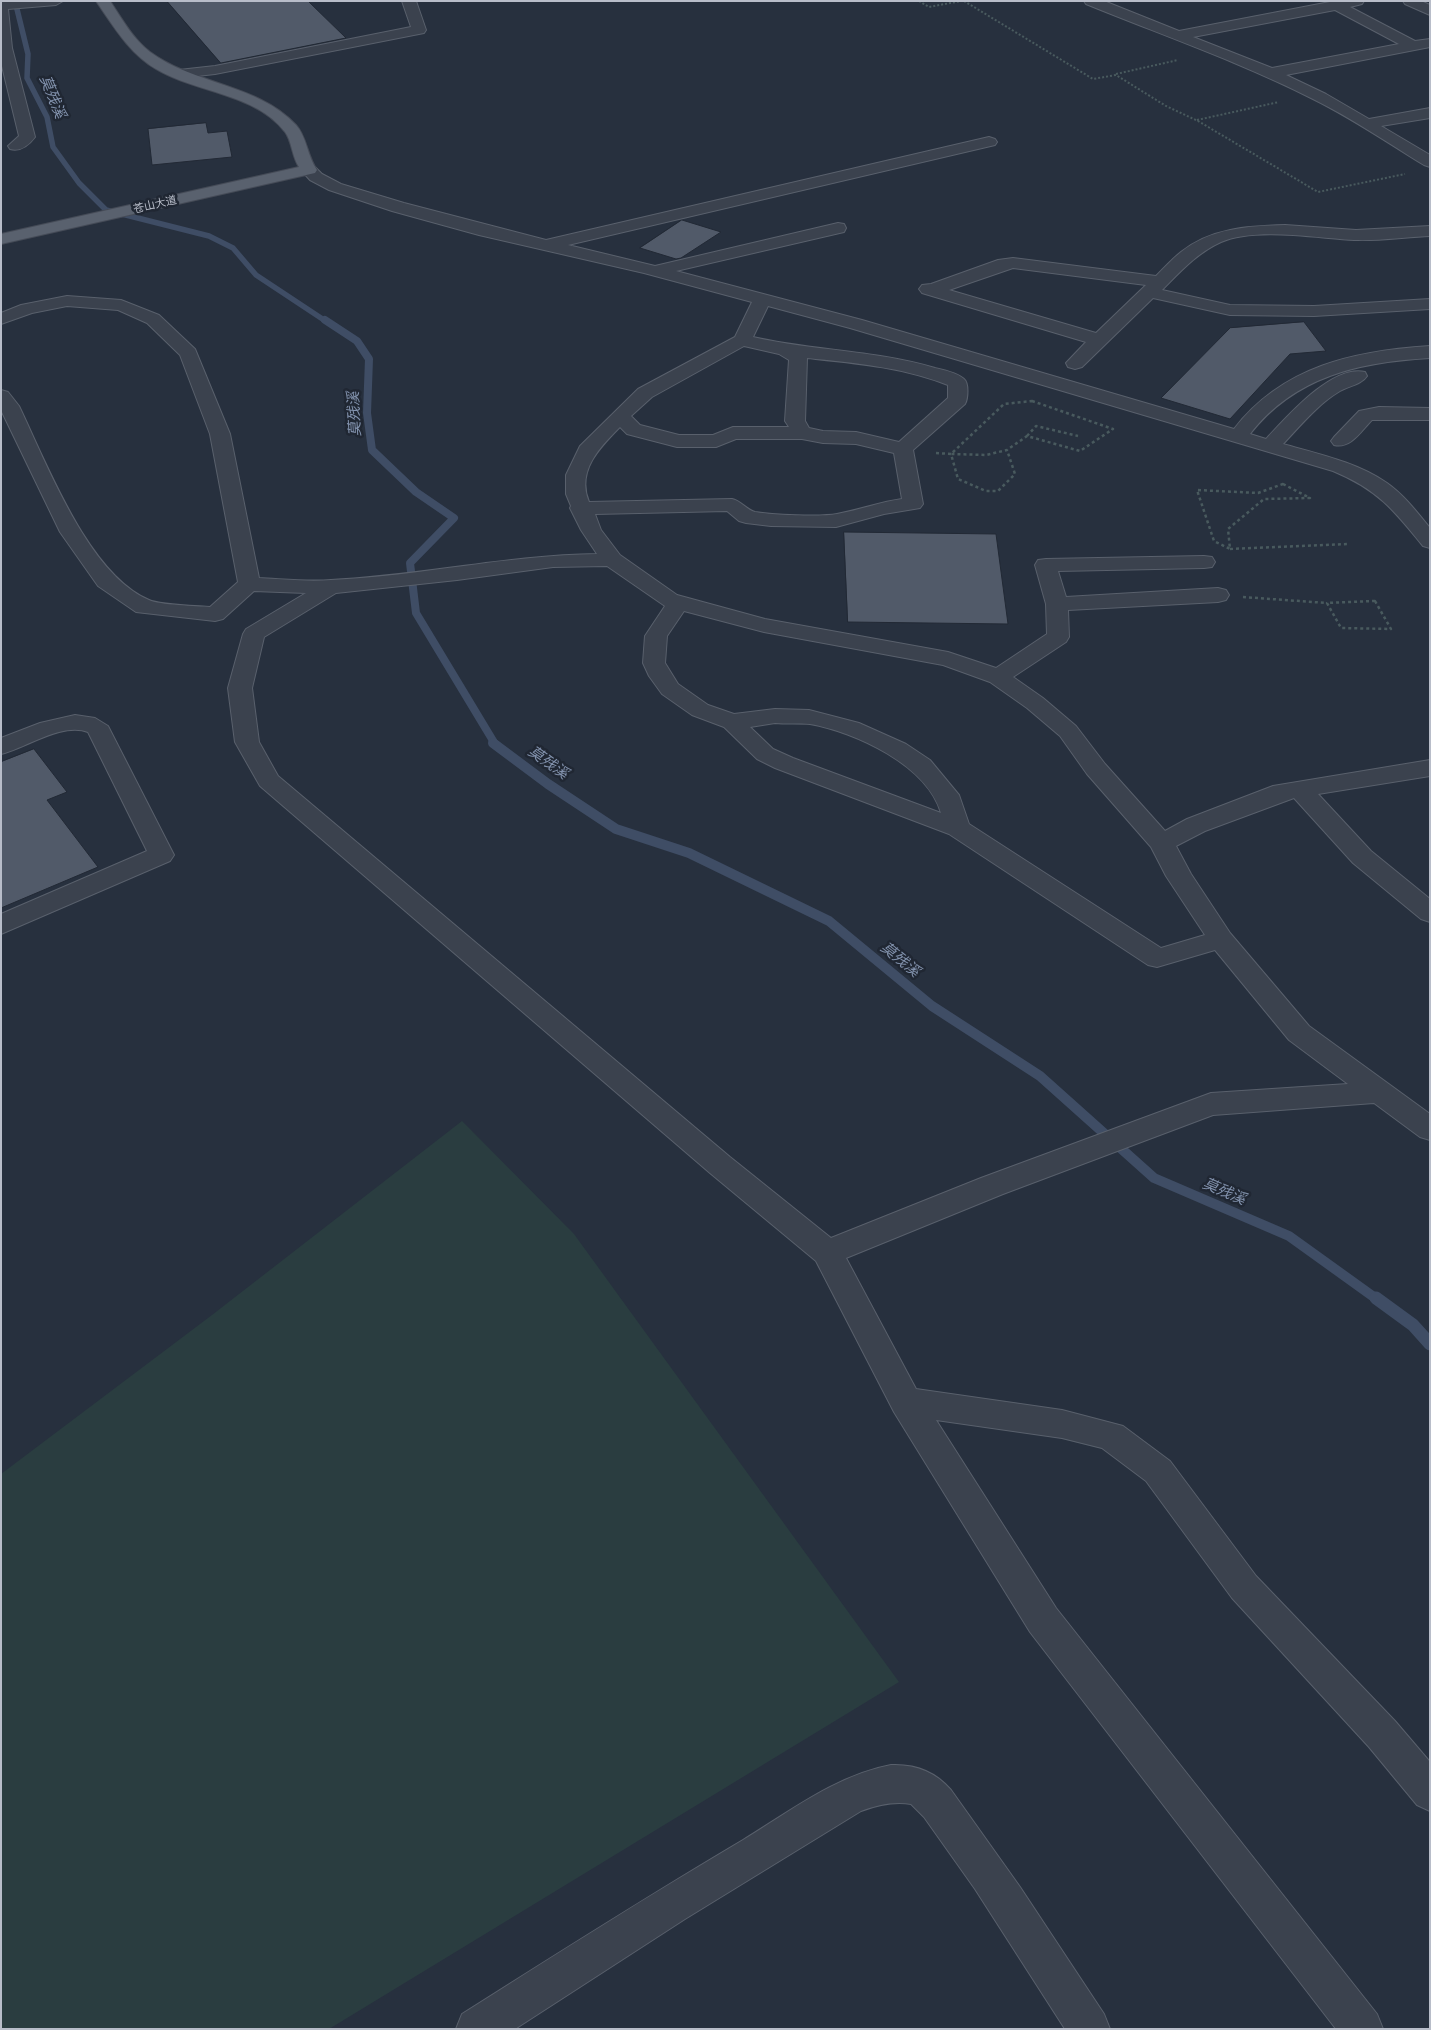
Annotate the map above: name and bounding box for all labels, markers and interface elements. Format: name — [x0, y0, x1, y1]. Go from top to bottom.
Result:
water label: 莫残溪 — [35, 73, 69, 121]
street label: 苍山大道 — [132, 194, 178, 216]
water label: 莫残溪 — [345, 391, 365, 437]
water label: 莫残溪 — [524, 743, 572, 783]
water label: 莫残溪 — [877, 939, 923, 981]
water label: 莫残溪 — [1200, 1175, 1248, 1209]

